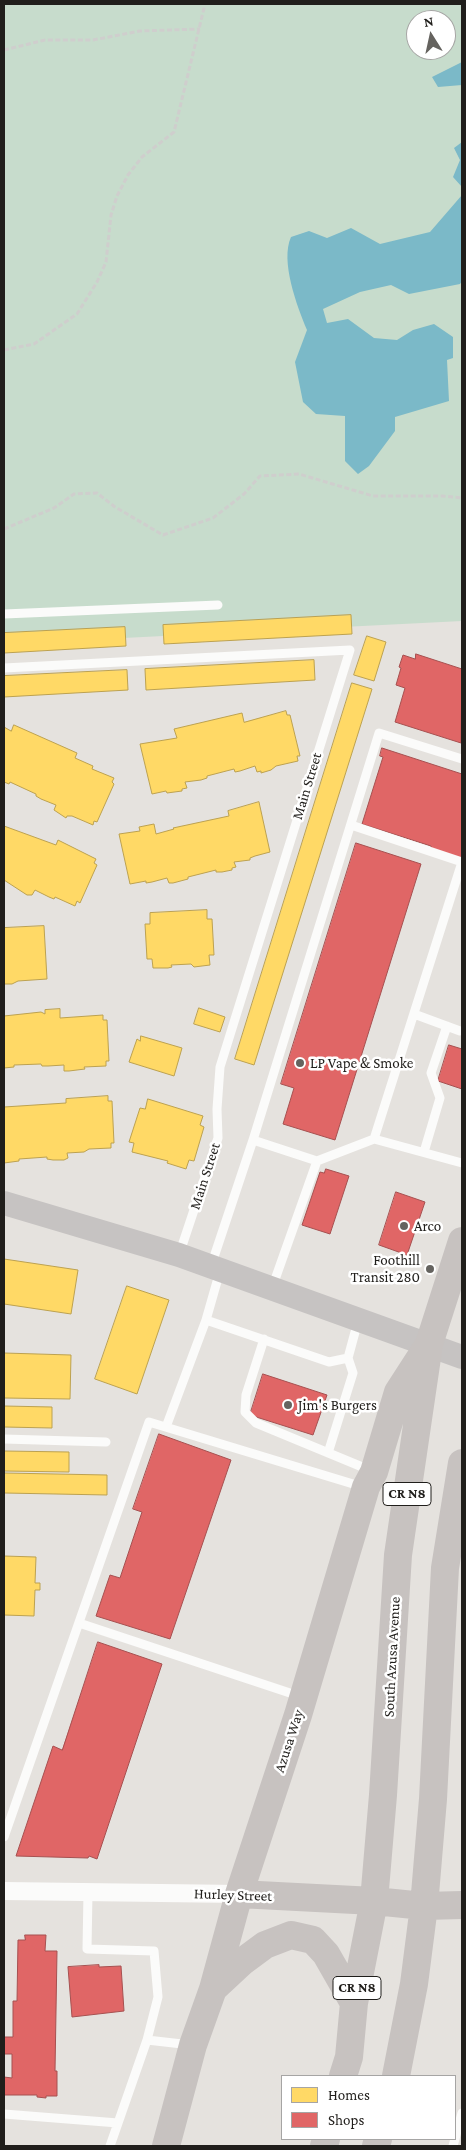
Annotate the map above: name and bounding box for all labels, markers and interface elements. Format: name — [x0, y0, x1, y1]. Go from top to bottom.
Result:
north arrow — [406, 10, 456, 60]
text: N — [422, 13, 435, 30]
street label: Main Street — [288, 750, 326, 822]
place label: LP Vape & Smoke — [310, 1054, 413, 1072]
marker: LP Vape & Smoke — [294, 1057, 306, 1069]
street label: Main Street — [186, 1140, 224, 1212]
place label: Arco — [414, 1217, 441, 1235]
marker: Arco — [398, 1220, 410, 1232]
place label: Foothill Transit 280 — [351, 1251, 420, 1286]
marker: Foothill Transit 280 — [424, 1263, 436, 1275]
place label: Jim's Burgers — [298, 1396, 377, 1414]
marker: Jim's Burgers — [282, 1399, 294, 1411]
road number: CR N8 — [383, 1482, 431, 1506]
street label: South Azusa Avenue — [380, 1596, 404, 1718]
street label: Azusa Way — [270, 1707, 308, 1775]
street label: Hurley Street — [194, 1885, 272, 1905]
road number: CR N8 — [333, 1976, 381, 2000]
legend — [281, 2075, 456, 2140]
text: Homes — [328, 2087, 370, 2103]
text: Shops — [328, 2112, 364, 2128]

